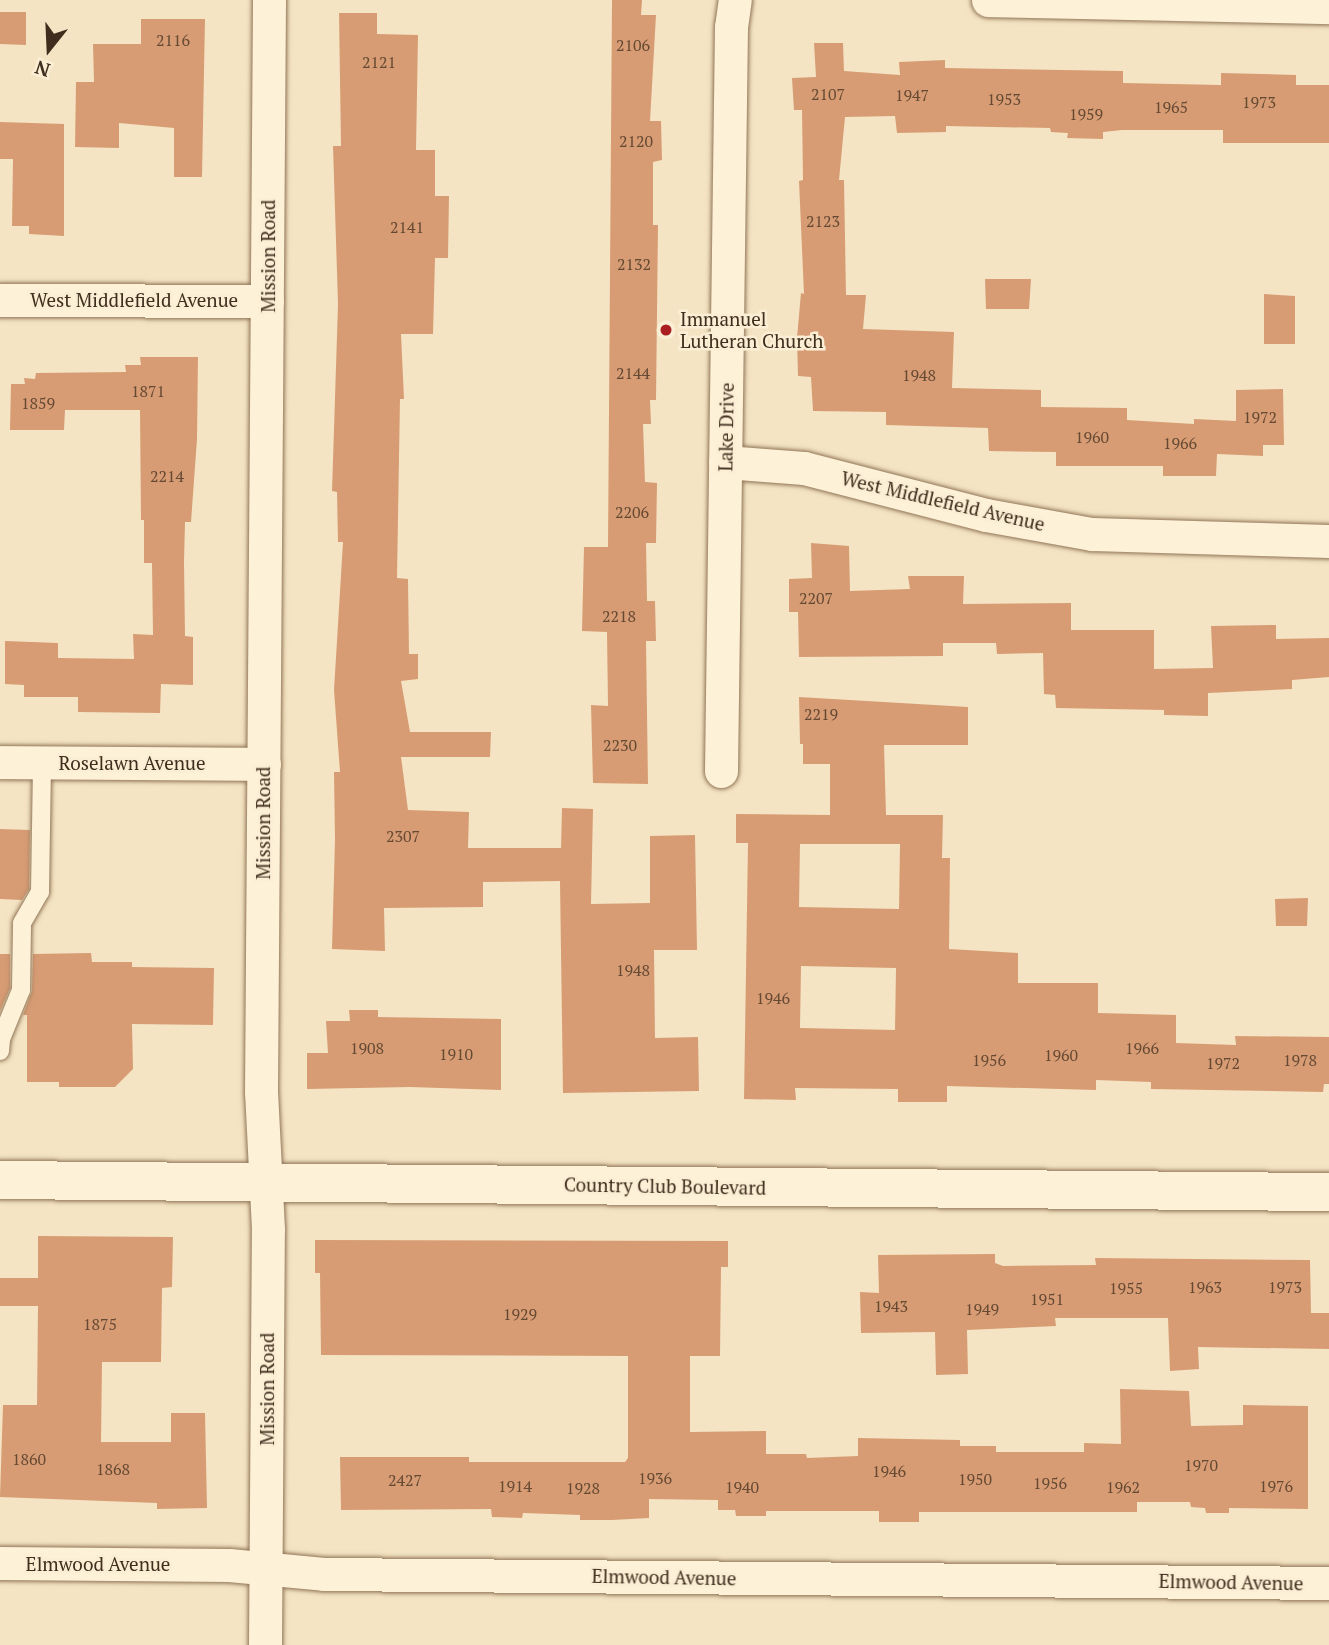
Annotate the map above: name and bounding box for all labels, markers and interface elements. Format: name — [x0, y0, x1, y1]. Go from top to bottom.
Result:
north arrow — [14, 14, 84, 84]
house number: 2116 — [156, 30, 190, 50]
house number: 2106 — [616, 35, 650, 55]
house number: 2121 — [362, 52, 396, 72]
text: N — [32, 55, 53, 84]
house number: 2107 — [811, 84, 845, 104]
house number: 1947 — [895, 85, 929, 105]
house number: 1953 — [987, 89, 1021, 109]
house number: 1973 — [1242, 92, 1276, 112]
house number: 1965 — [1154, 97, 1188, 117]
house number: 1959 — [1069, 104, 1103, 124]
house number: 2120 — [619, 131, 653, 151]
street label: Mission Road — [257, 199, 279, 313]
house number: 2123 — [806, 211, 840, 231]
house number: 2141 — [390, 217, 424, 237]
house number: 2132 — [617, 254, 651, 274]
street label: West Middlefield Avenue — [30, 289, 238, 311]
place label: Immanuel Lutheran Church — [680, 308, 823, 352]
marker: Immanuel Lutheran Church — [658, 322, 674, 338]
house number: 2144 — [616, 363, 650, 383]
house number: 1948 — [902, 365, 936, 385]
house number: 1871 — [131, 381, 165, 401]
street label: Lake Drive — [714, 382, 738, 472]
house number: 1859 — [21, 393, 55, 413]
house number: 1972 — [1243, 407, 1277, 427]
house number: 1960 — [1075, 427, 1109, 447]
house number: 1966 — [1163, 433, 1197, 453]
house number: 2214 — [150, 466, 184, 486]
street label: West Middlefield Avenue — [839, 466, 1047, 536]
house number: 2206 — [615, 502, 649, 522]
house number: 2207 — [799, 588, 833, 608]
house number: 2218 — [602, 606, 636, 626]
house number: 2219 — [804, 704, 838, 724]
house number: 2230 — [603, 735, 637, 755]
street label: Roselawn Avenue — [58, 752, 206, 774]
street label: Mission Road — [252, 766, 274, 880]
house number: 2307 — [386, 826, 420, 846]
house number: 1948 — [616, 960, 650, 980]
house number: 1946 — [756, 988, 790, 1008]
house number: 1908 — [350, 1038, 384, 1058]
house number: 1966 — [1125, 1038, 1159, 1058]
house number: 1910 — [439, 1044, 473, 1064]
house number: 1960 — [1044, 1045, 1078, 1065]
house number: 1956 — [972, 1050, 1006, 1070]
house number: 1978 — [1283, 1050, 1317, 1070]
house number: 1972 — [1206, 1053, 1240, 1073]
street label: Country Club Boulevard — [564, 1173, 766, 1199]
house number: 1963 — [1188, 1277, 1222, 1297]
house number: 1973 — [1268, 1277, 1302, 1297]
house number: 1955 — [1109, 1278, 1143, 1298]
house number: 1951 — [1030, 1289, 1064, 1309]
house number: 1943 — [874, 1296, 908, 1316]
house number: 1949 — [965, 1299, 999, 1319]
house number: 1929 — [503, 1304, 537, 1324]
house number: 1875 — [83, 1314, 117, 1334]
street label: Mission Road — [256, 1332, 278, 1446]
house number: 1860 — [12, 1449, 46, 1469]
house number: 1970 — [1184, 1455, 1218, 1475]
house number: 1868 — [96, 1459, 130, 1479]
house number: 1946 — [872, 1461, 906, 1481]
house number: 1936 — [638, 1468, 672, 1488]
house number: 1950 — [958, 1469, 992, 1489]
house number: 2427 — [388, 1470, 422, 1490]
house number: 1956 — [1033, 1473, 1067, 1493]
house number: 1914 — [498, 1476, 532, 1496]
house number: 1976 — [1259, 1476, 1293, 1496]
house number: 1940 — [725, 1477, 759, 1497]
house number: 1962 — [1106, 1477, 1140, 1497]
house number: 1928 — [566, 1478, 600, 1498]
street label: Elmwood Avenue — [25, 1553, 171, 1575]
street label: Elmwood Avenue — [591, 1564, 737, 1590]
street label: Elmwood Avenue — [1158, 1569, 1304, 1595]

